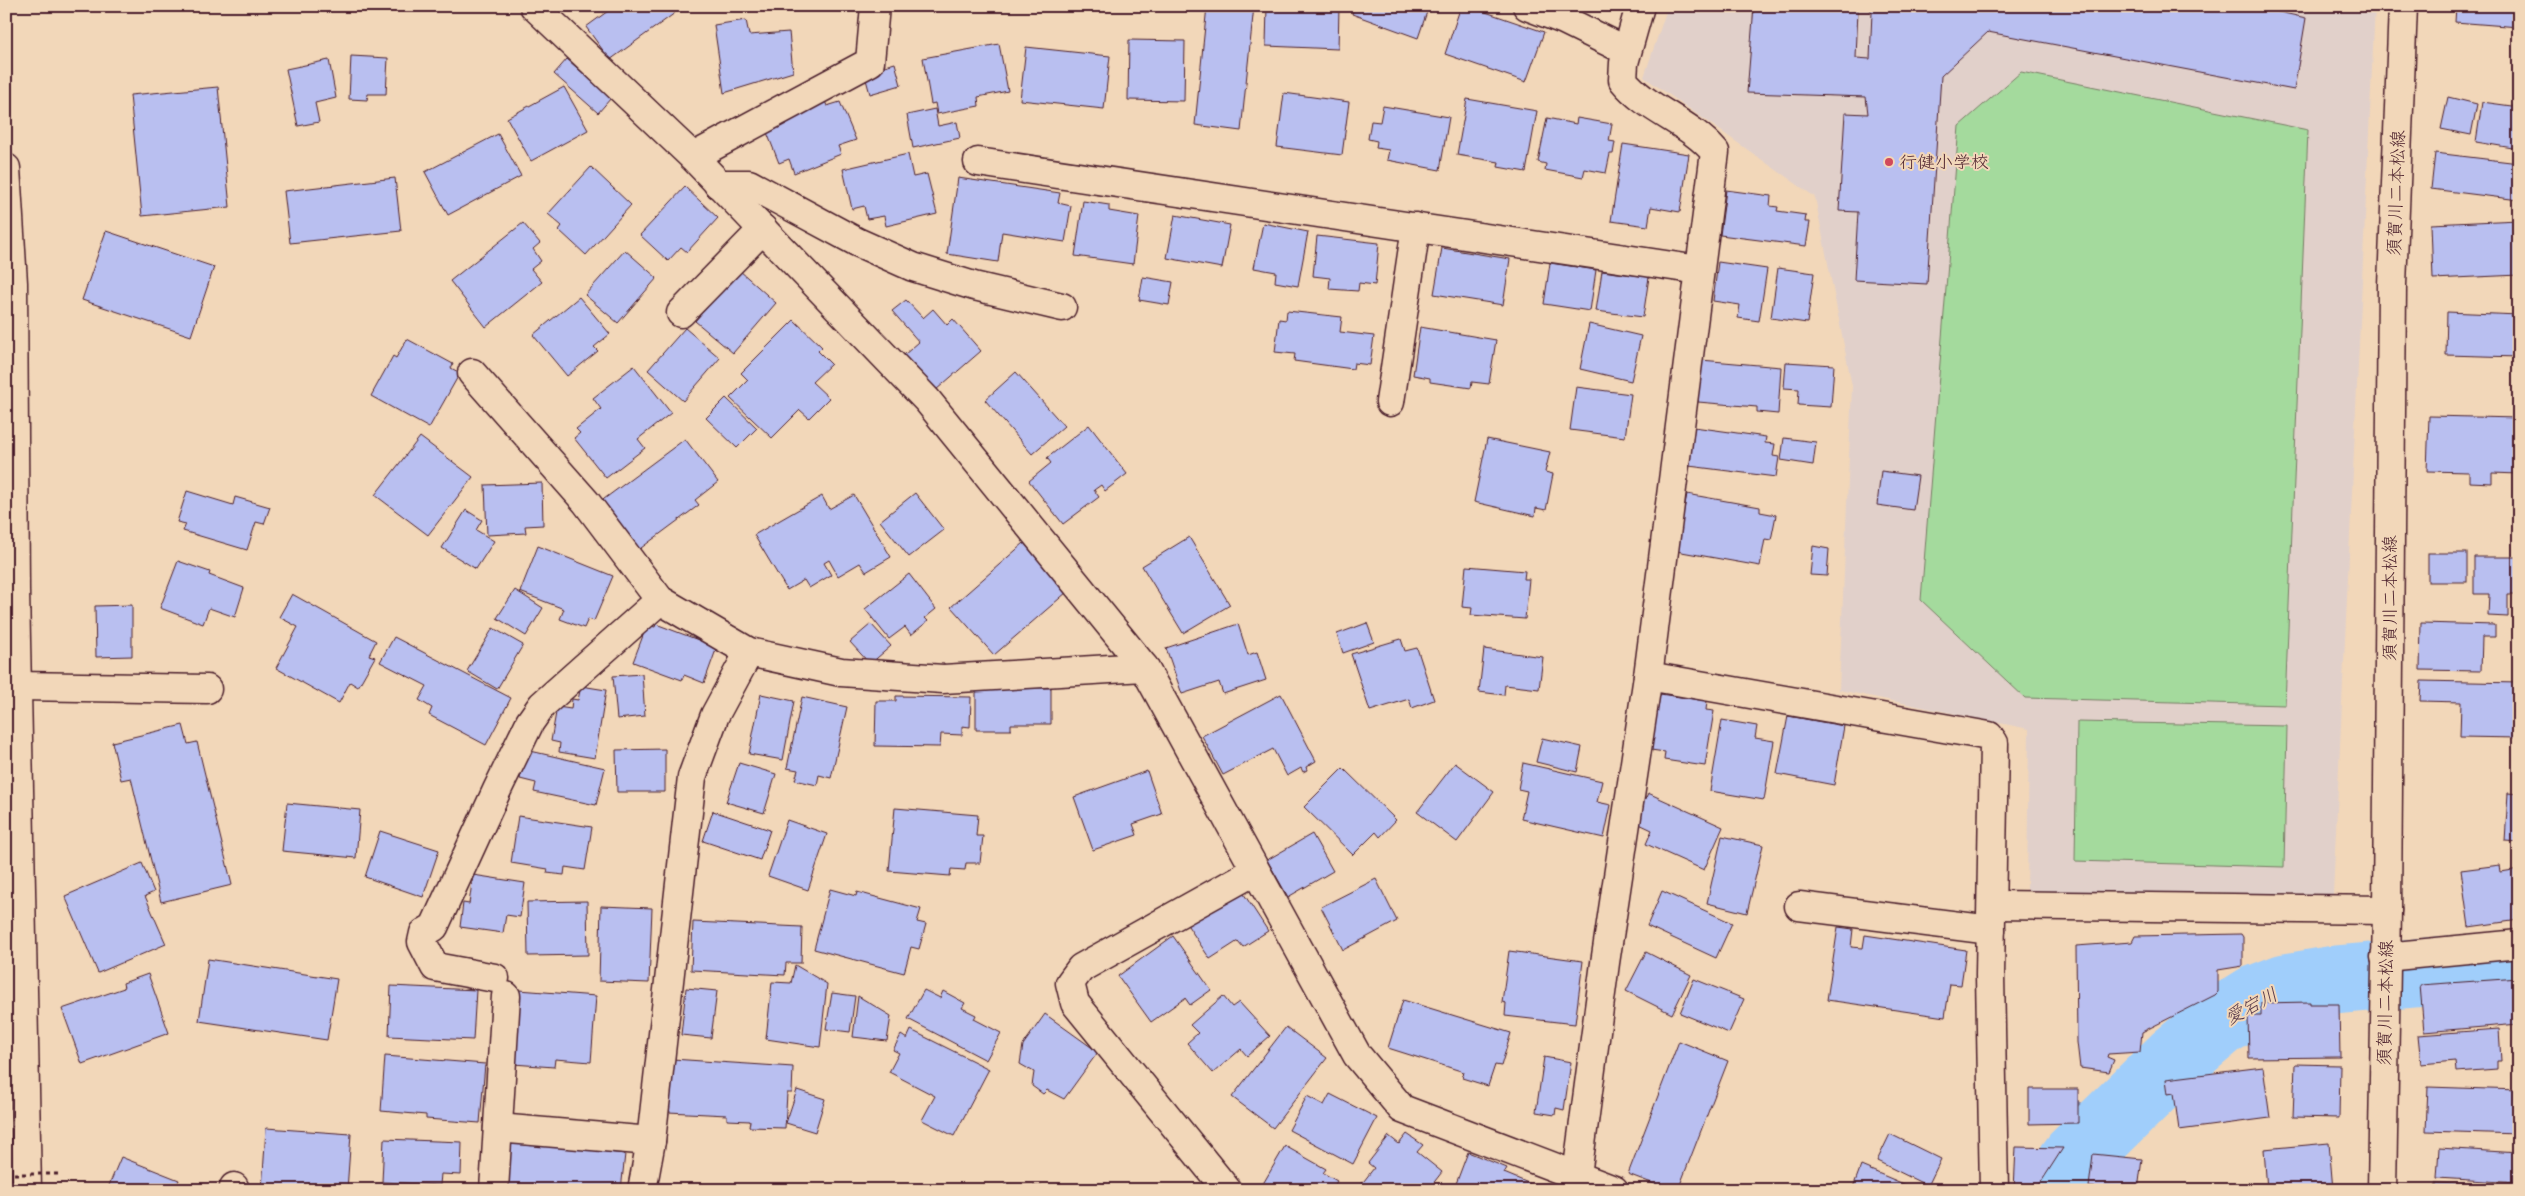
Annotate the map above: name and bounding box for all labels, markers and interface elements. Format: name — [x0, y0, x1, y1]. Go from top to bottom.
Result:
street label: 須賀川二本松線 — [2382, 130, 2410, 256]
place label: 行健小学校 — [1899, 150, 1989, 174]
marker: 行健小学校 — [1883, 156, 1895, 168]
street label: 須賀川二本松線 — [2378, 535, 2402, 661]
street label: 須賀川二本松線 — [2372, 940, 2398, 1066]
water label: 愛宕川 — [2220, 982, 2282, 1030]

